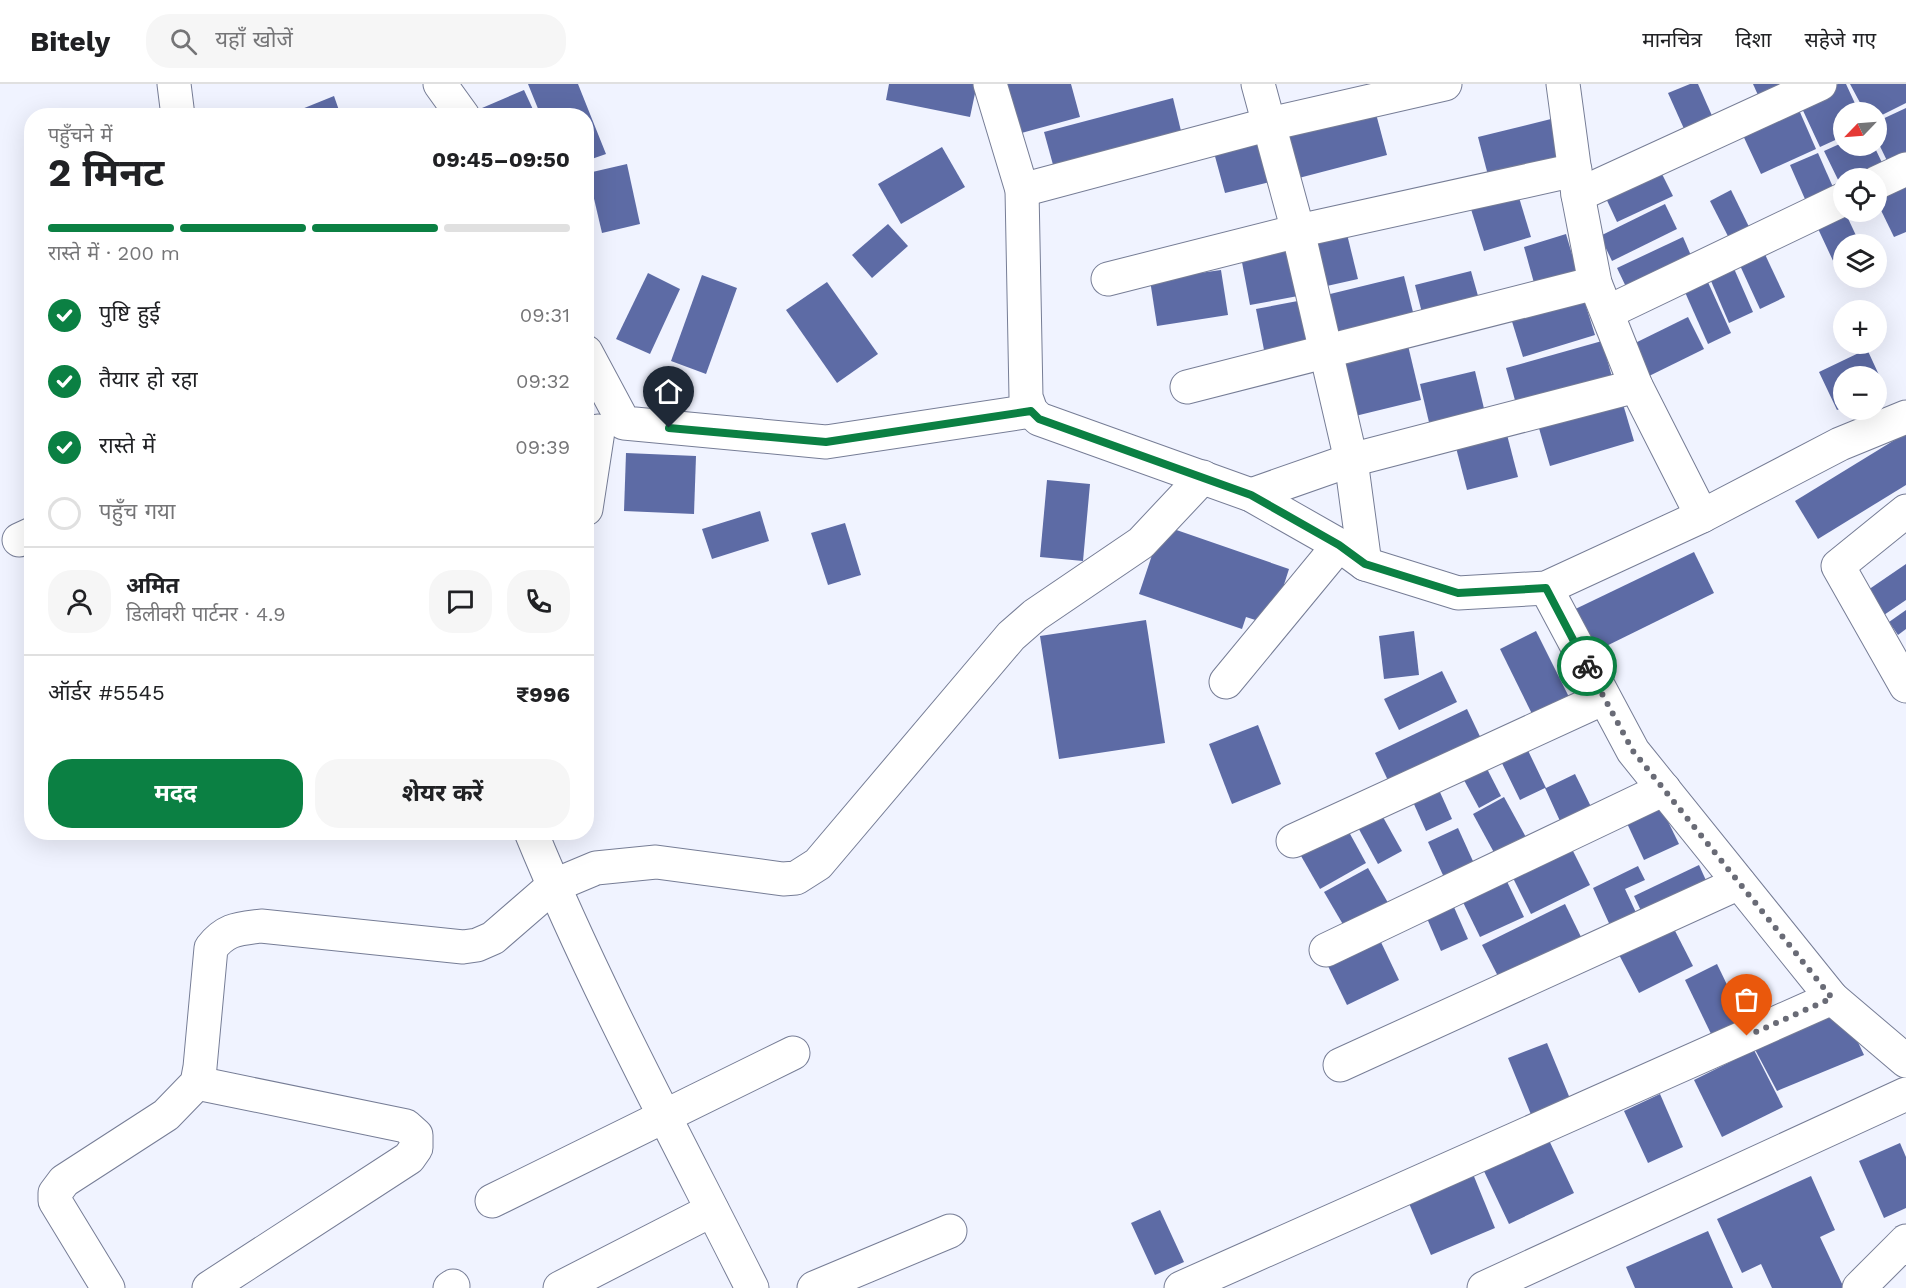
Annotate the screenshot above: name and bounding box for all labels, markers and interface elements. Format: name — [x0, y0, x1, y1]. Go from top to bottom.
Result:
search box — [146, 14, 566, 68]
text: Bitely — [30, 25, 110, 58]
icon: search — [167, 25, 200, 58]
text: यहाँ खोजें — [215, 27, 293, 52]
text: मानचित्र — [1642, 27, 1702, 52]
text: दिशा — [1735, 27, 1771, 52]
text: सहेजे गए — [1804, 27, 1876, 52]
north arrow — [1833, 102, 1887, 156]
map controls — [1833, 102, 1887, 420]
text: पहुँचने में — [48, 123, 113, 147]
text: 09:45–09:50 — [432, 147, 570, 172]
text: 2 मिनट — [48, 150, 164, 195]
button: locate — [1833, 168, 1887, 222]
button: layers — [1833, 234, 1887, 288]
text: रास्ते में · 200 m — [48, 241, 180, 265]
icon: check — [48, 299, 81, 332]
button: + — [1833, 300, 1887, 354]
text: पुष्टि हुई — [99, 301, 160, 326]
text: 09:31 — [520, 303, 570, 327]
icon: check — [48, 365, 81, 398]
pin — [643, 366, 694, 428]
button: − — [1833, 366, 1887, 420]
text: तैयार हो रहा — [99, 367, 198, 392]
text: 09:32 — [516, 369, 570, 393]
icon: home — [652, 375, 685, 408]
icon: check — [48, 431, 81, 464]
text: रास्ते में — [99, 433, 155, 458]
text: 09:39 — [515, 435, 570, 459]
text: पहुँच गया — [99, 499, 176, 524]
button: person — [48, 570, 111, 633]
button: chat — [429, 570, 492, 633]
button: phone — [507, 570, 570, 633]
text: अमित — [126, 573, 179, 598]
text: डिलीवरी पार्टनर · 4.9 — [126, 602, 286, 626]
courier — [1557, 636, 1617, 696]
icon: bike — [1571, 650, 1604, 683]
text: ऑर्डर #5545 — [48, 680, 165, 705]
text: ₹996 — [516, 682, 570, 707]
button: मदद — [48, 759, 303, 828]
button: शेयर करें — [315, 759, 570, 828]
pin — [1721, 974, 1772, 1036]
icon: bag — [1730, 983, 1763, 1016]

